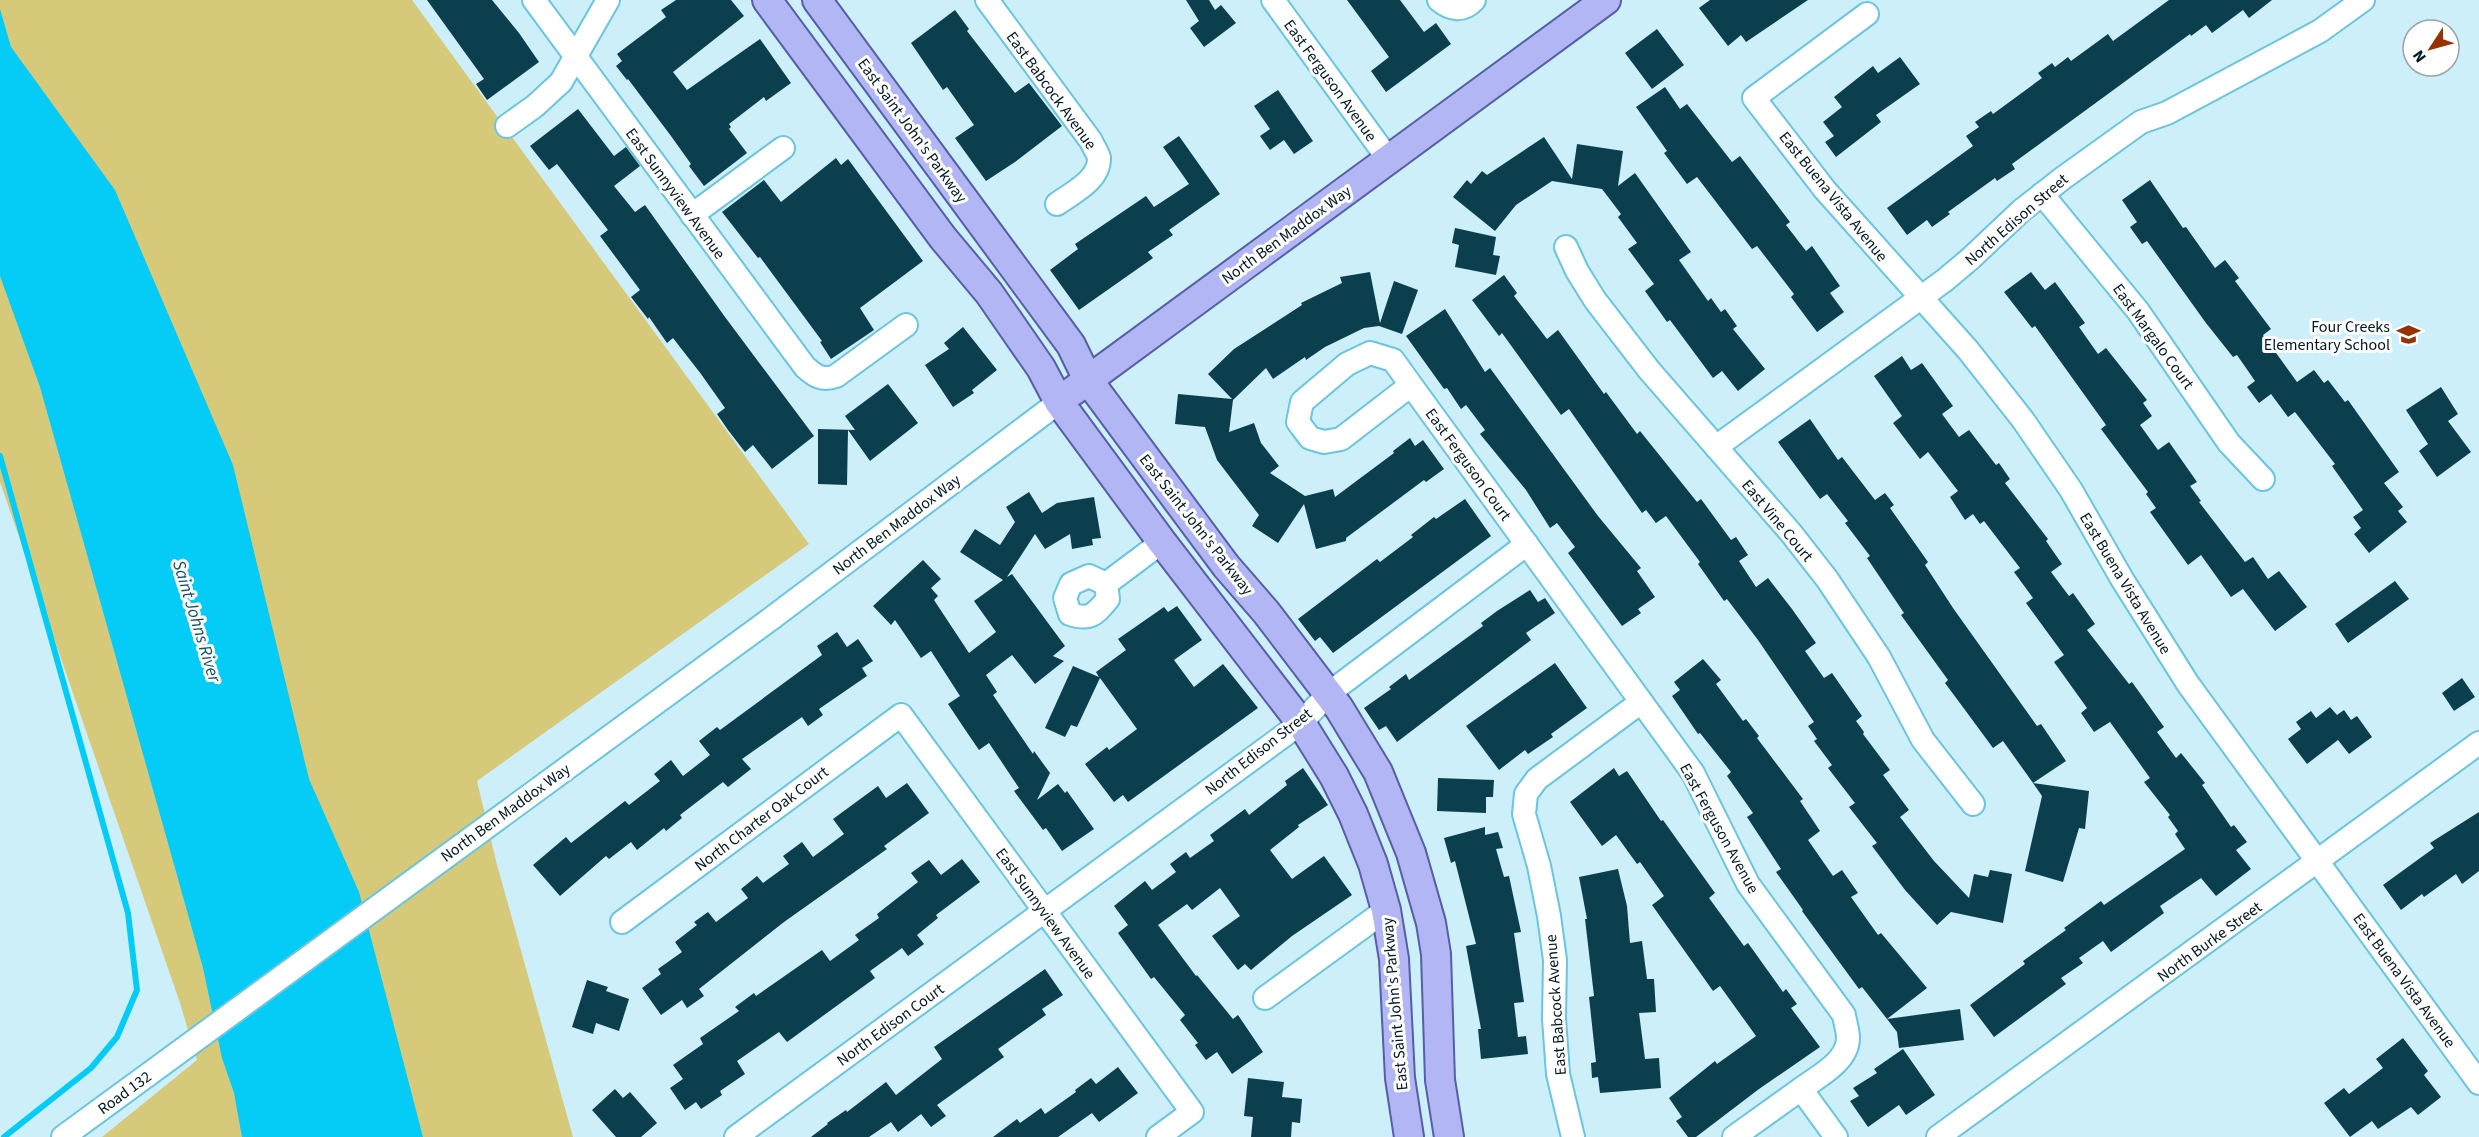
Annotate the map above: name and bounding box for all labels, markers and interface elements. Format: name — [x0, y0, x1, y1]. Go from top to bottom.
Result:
street label: East Ferguson Avenue — [1278, 15, 1382, 146]
north arrow — [2401, 18, 2461, 78]
street label: East Babcock Avenue — [1001, 27, 1102, 154]
text: N — [2408, 45, 2432, 67]
street label: East Saint John's Parkway — [852, 54, 972, 208]
street label: East Sunnyview Avenue — [620, 124, 730, 264]
street label: East Buena Vista Avenue — [1774, 127, 1893, 266]
street label: North Edison Street — [1960, 168, 2074, 271]
street label: North Ben Maddox Way — [1217, 180, 1356, 289]
street label: East Margalo Court — [2107, 279, 2199, 394]
place label: Four Creeks Elementary School — [2264, 316, 2390, 356]
school or university icon: Four Creeks Elementary School — [2395, 322, 2421, 348]
street label: East Ferguson Court — [1420, 404, 1517, 526]
street label: East Saint John's Parkway — [1134, 449, 1259, 600]
street label: North Ben Maddox Way — [828, 469, 966, 580]
street label: East Vine Court — [1736, 475, 1819, 567]
street label: East Buena Vista Avenue — [2074, 509, 2176, 659]
water label: Saint Johns River — [166, 557, 227, 686]
street label: North Edison Street — [1200, 703, 1317, 801]
street label: North Ben Maddox Way — [436, 758, 575, 867]
street label: East Ferguson Avenue — [1674, 759, 1764, 898]
street label: North Charter Oak Court — [690, 761, 834, 876]
street label: East Sunnyview Avenue — [990, 844, 1100, 984]
street label: North Burke Street — [2153, 896, 2267, 987]
street label: East Buena Vista Avenue — [2348, 909, 2461, 1053]
street label: East Saint John's Parkway — [1376, 916, 1414, 1091]
street label: East Babcock Avenue — [1540, 934, 1572, 1076]
street label: North Edison Court — [832, 978, 949, 1071]
street label: Road 132 — [93, 1066, 156, 1120]

